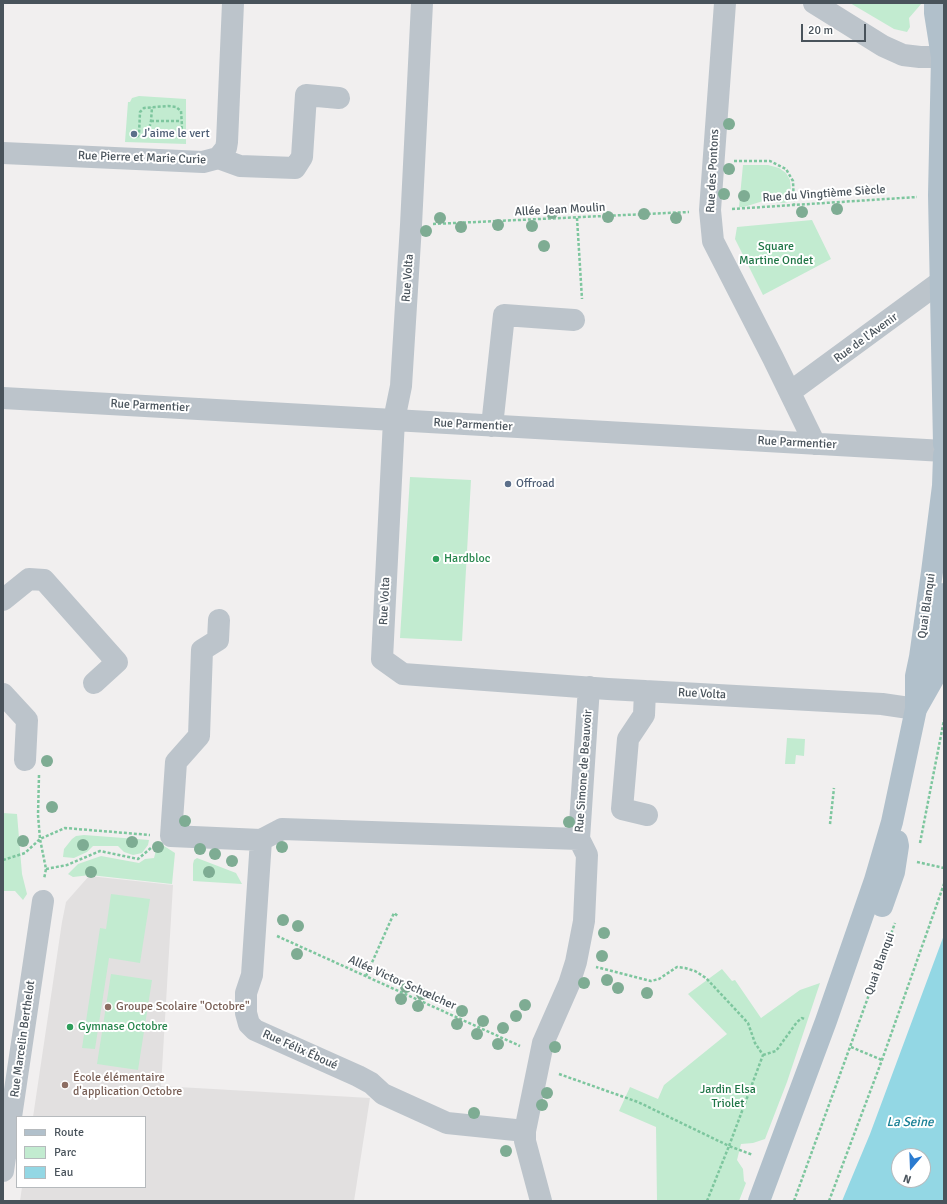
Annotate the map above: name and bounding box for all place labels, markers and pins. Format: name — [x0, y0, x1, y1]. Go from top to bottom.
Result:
place label: J'aime le vert — [142, 127, 210, 141]
marker: J'aime le vert — [129, 129, 139, 139]
place label: Offroad — [516, 477, 555, 491]
marker: Offroad — [503, 479, 513, 489]
place label: Hardbloc — [444, 552, 490, 566]
marker: Hardbloc — [431, 554, 441, 564]
place label: Groupe Scolaire "Octobre" — [116, 1000, 250, 1014]
marker: Groupe Scolaire "Octobre" — [103, 1002, 113, 1012]
place label: Gymnase Octobre — [78, 1020, 168, 1034]
marker: Gymnase Octobre — [65, 1022, 75, 1032]
place label: École élémentaire d'application Octobre — [73, 1071, 182, 1099]
marker: École élémentaire d'application Octobre — [60, 1080, 70, 1090]

